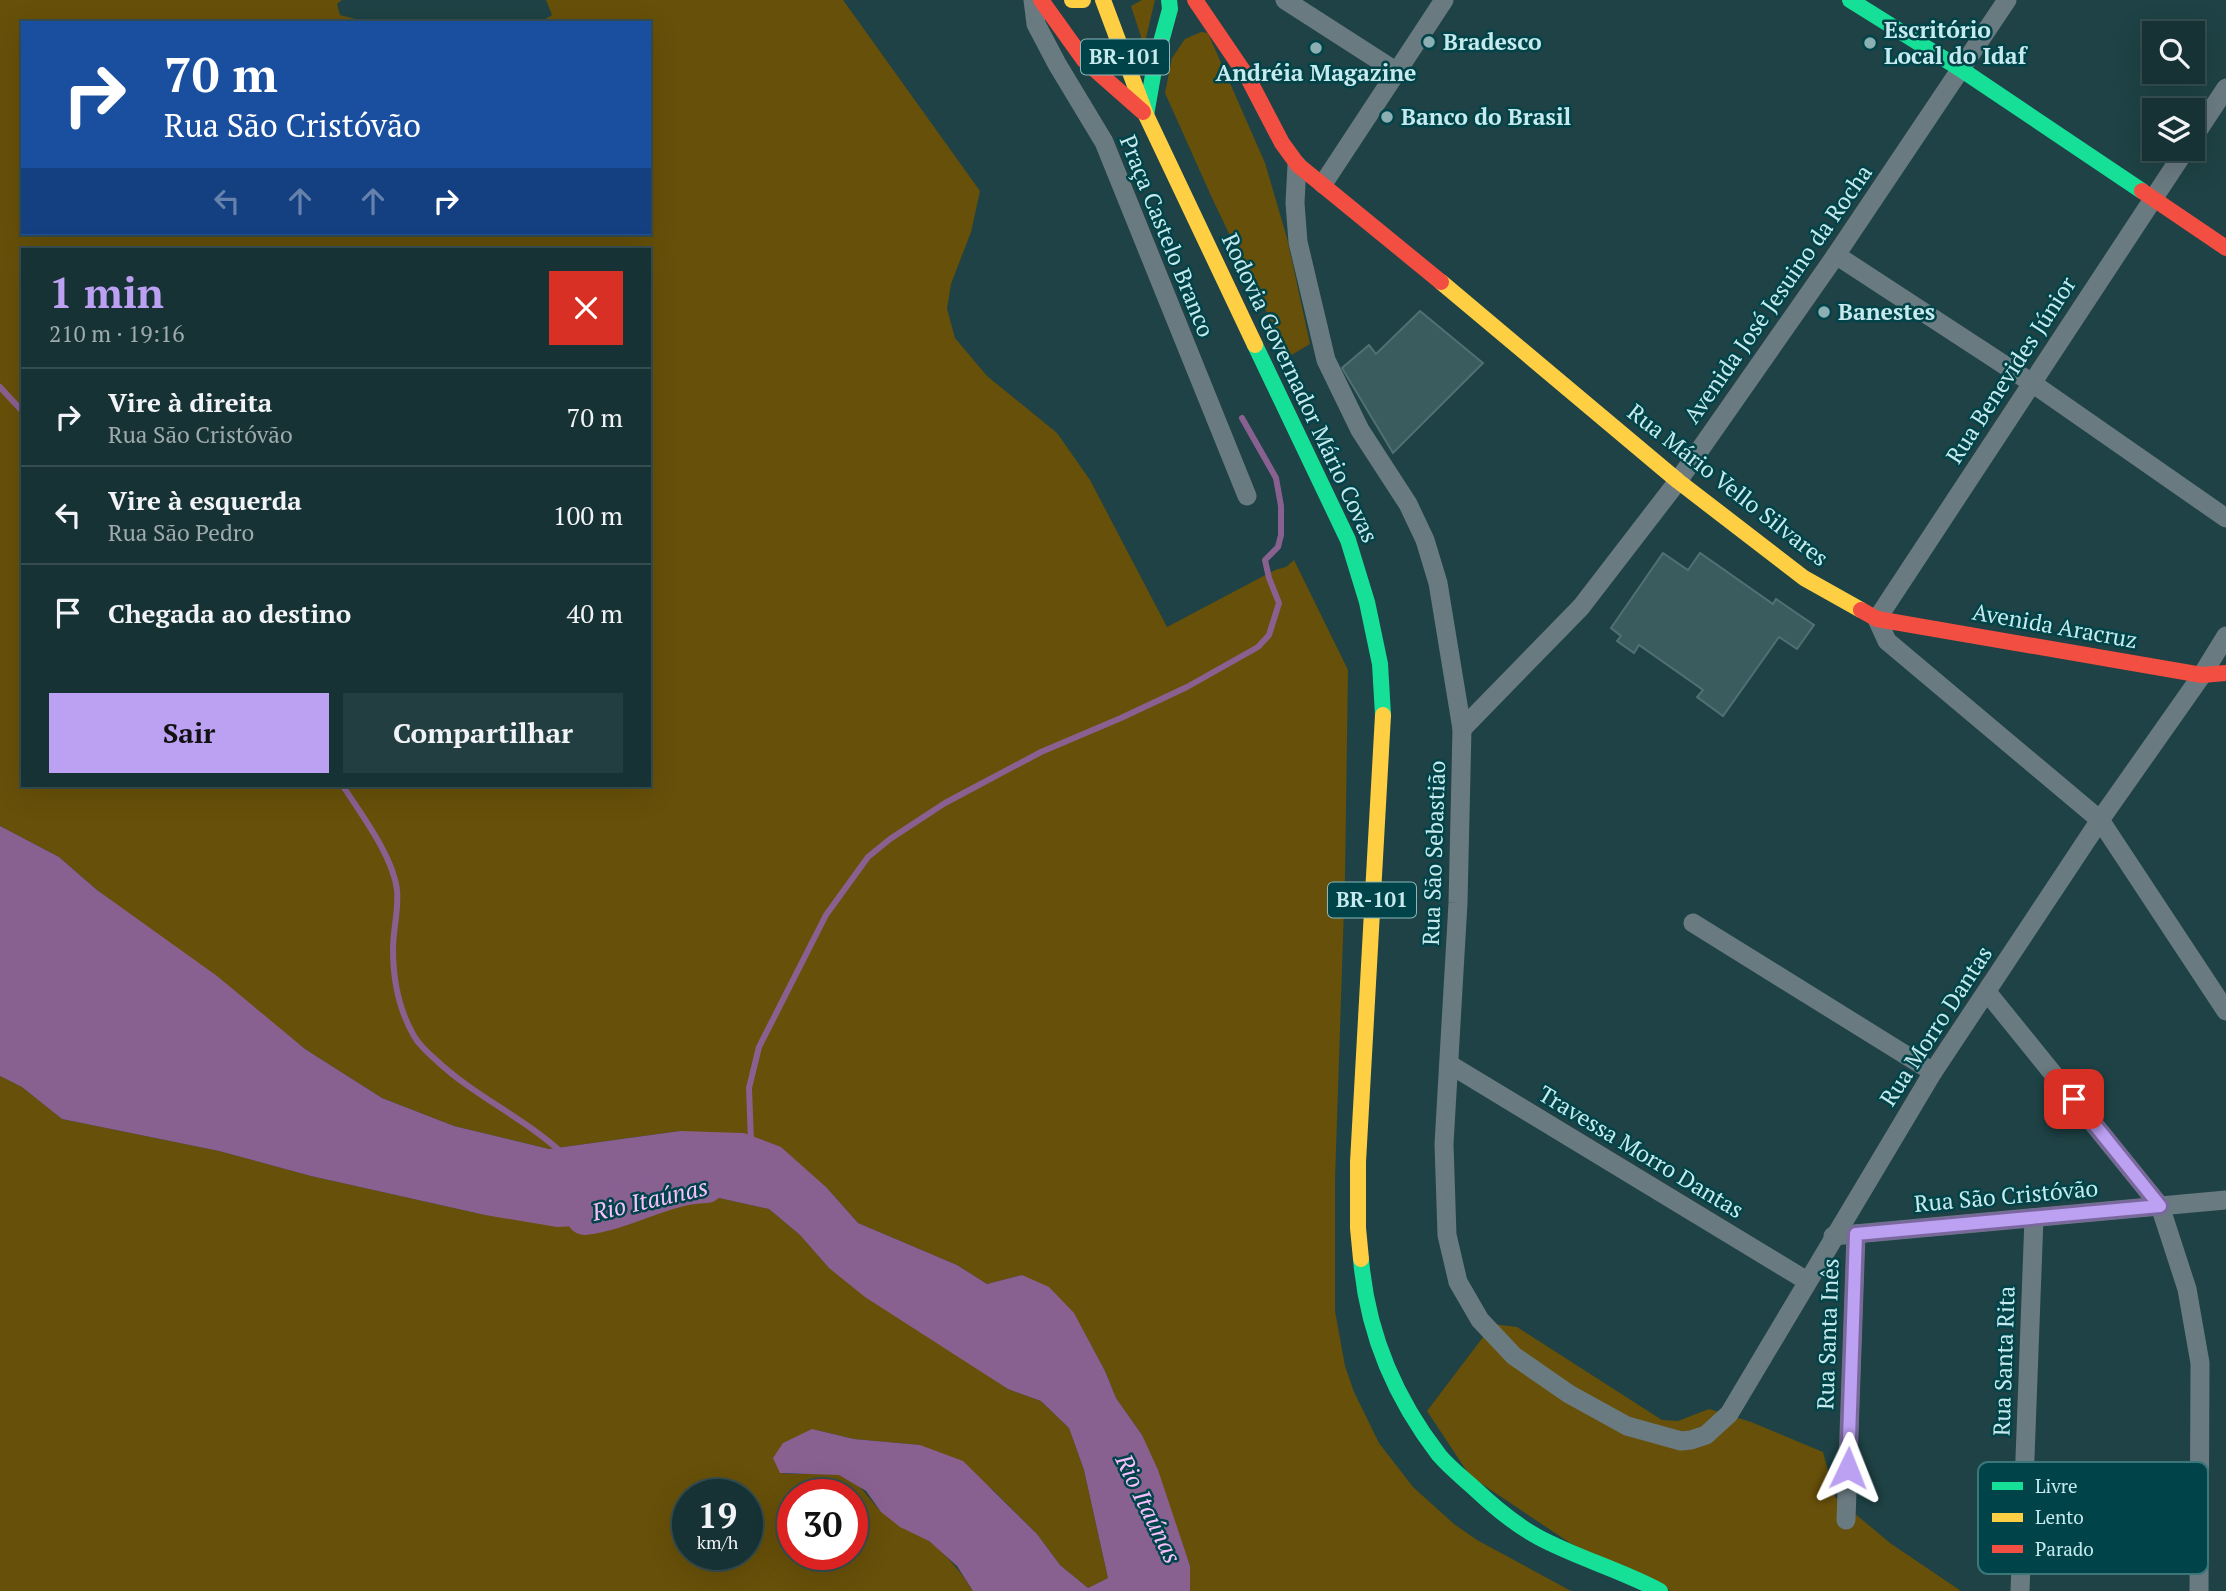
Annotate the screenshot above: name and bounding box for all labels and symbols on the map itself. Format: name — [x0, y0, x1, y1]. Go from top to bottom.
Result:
place label: Escritório Local do Idaf — [1884, 14, 2029, 71]
place label: Bradesco — [1443, 26, 1542, 57]
marker: Bradesco — [1421, 34, 1437, 50]
marker: Escritório Local do Idaf — [1862, 35, 1878, 51]
road number: BR-101 — [1081, 40, 1169, 74]
marker: Andréia Magazine — [1308, 40, 1324, 56]
place label: Andréia Magazine — [1216, 57, 1416, 88]
place label: Banco do Brasil — [1401, 101, 1572, 132]
marker: Banco do Brasil — [1379, 109, 1395, 125]
street label: Praça Castelo Branco — [1113, 130, 1222, 341]
street label: Avenida José Jesuino da Rocha — [1676, 158, 1879, 429]
street label: Rodovia Governador Mário Covas — [1215, 228, 1386, 548]
street label: Rua Benevides Júnior — [1938, 270, 2083, 469]
place label: Banestes — [1838, 296, 1935, 327]
marker: Banestes — [1816, 304, 1832, 320]
street label: Rua Mário Vello Silvares — [1621, 396, 1835, 573]
street label: Avenida Aracruz — [1970, 596, 2140, 655]
street label: Rua São Sebastião — [1415, 760, 1452, 946]
road number: BR-101 — [1328, 883, 1416, 918]
street label: Rua Morro Dantas — [1872, 940, 1999, 1112]
pin — [2044, 1069, 2104, 1129]
street label: Travessa Morro Dantas — [1533, 1078, 1750, 1225]
water label: Rio Itaúnas — [588, 1170, 711, 1228]
street label: Rua São Cristóvão — [1913, 1172, 2099, 1219]
street label: Rua Santa Inês — [1809, 1258, 1846, 1410]
street label: Rua Santa Rita — [1985, 1285, 2022, 1437]
position arrow — [1811, 1431, 1885, 1505]
water label: Rio Itaúnas — [1108, 1448, 1189, 1569]
legend — [1978, 1462, 2208, 1574]
text: Livre — [2035, 1473, 2078, 1498]
speed limit sign: 30 — [777, 1479, 868, 1570]
text: Lento — [2035, 1504, 2084, 1529]
text: Parado — [2035, 1536, 2094, 1561]

